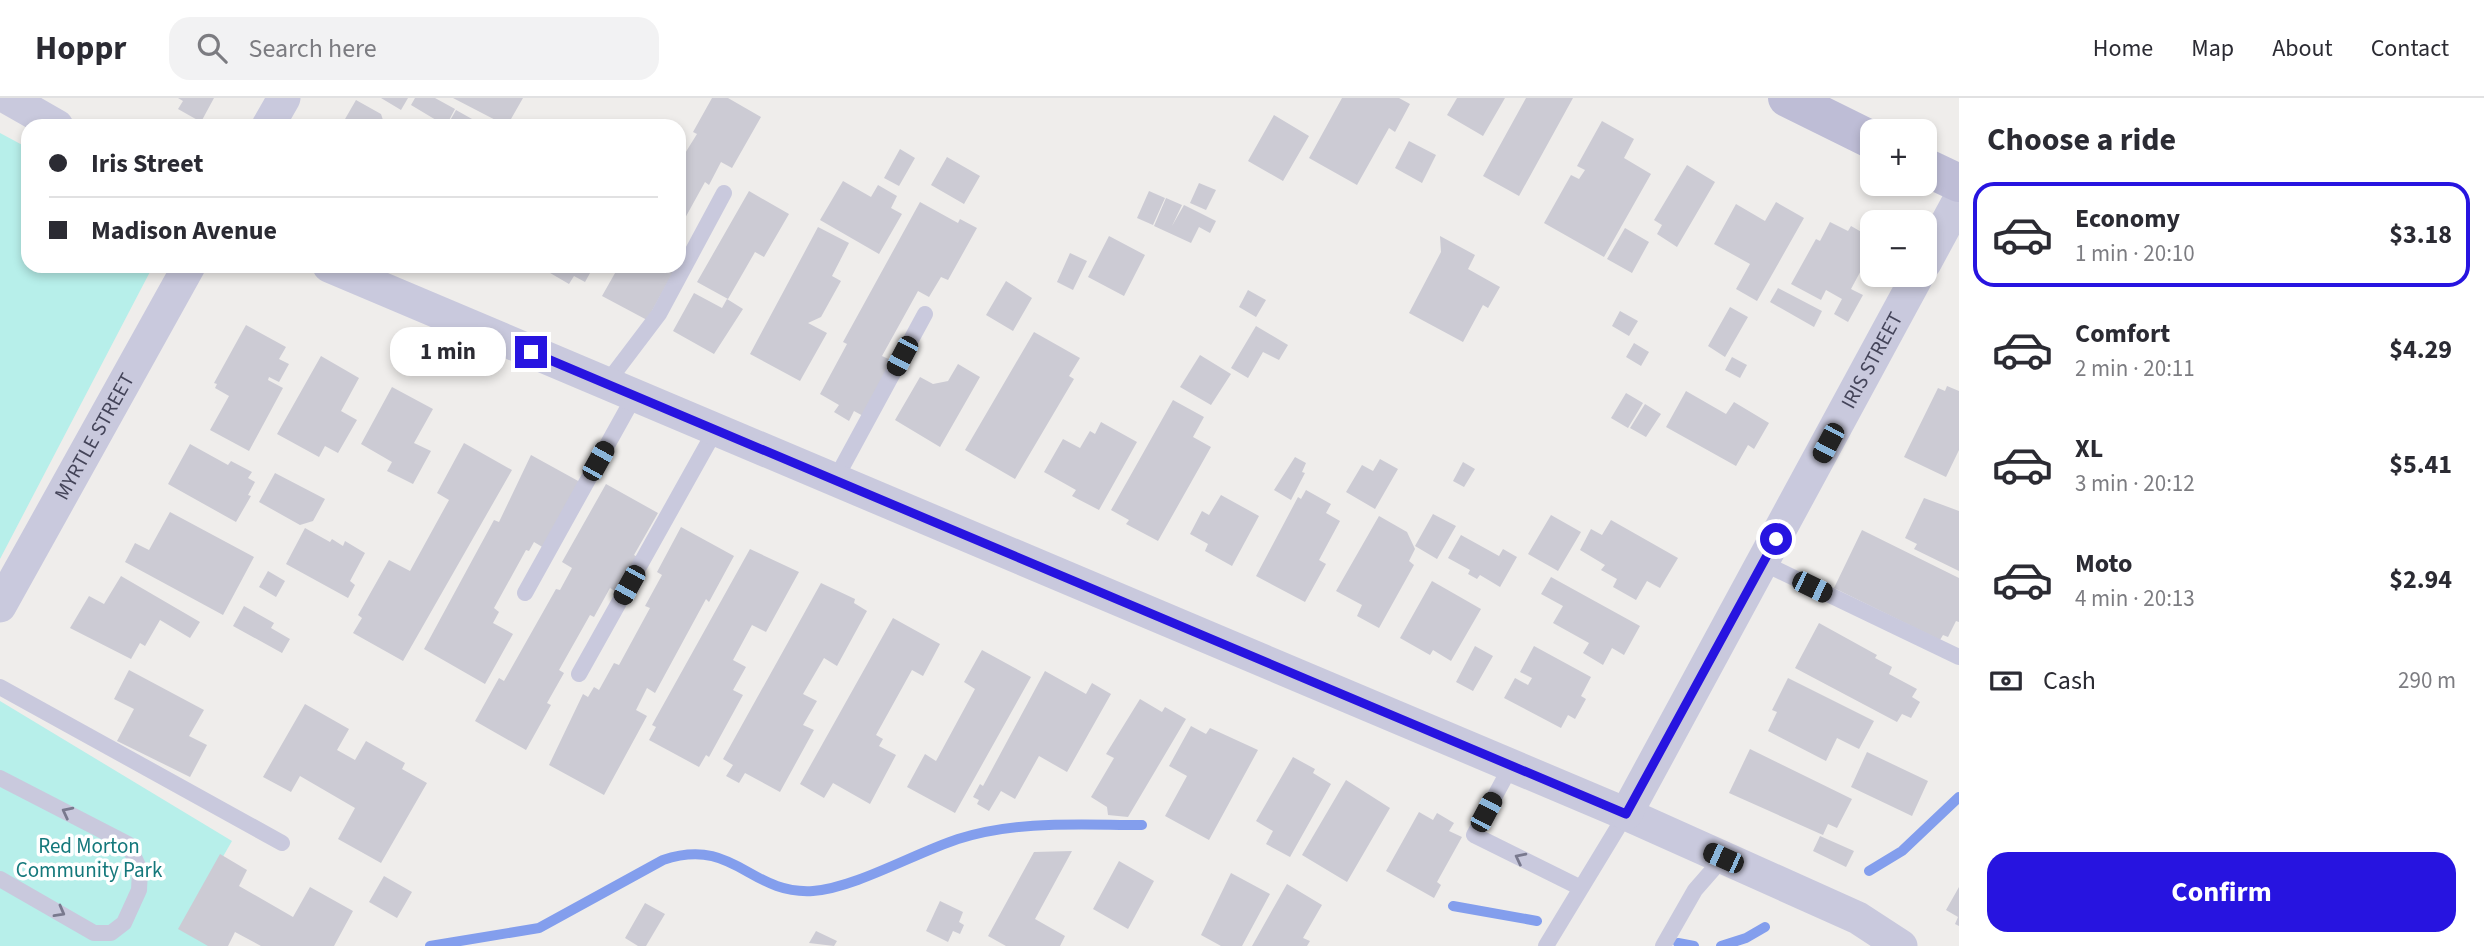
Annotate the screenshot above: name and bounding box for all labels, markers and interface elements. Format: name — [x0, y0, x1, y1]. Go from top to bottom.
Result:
search box — [169, 17, 659, 80]
text: Hoppr — [35, 25, 127, 72]
icon: search — [193, 29, 231, 67]
text: Search here — [249, 30, 377, 67]
text: Home — [2093, 31, 2153, 66]
text: Map — [2191, 31, 2234, 66]
text: About — [2272, 31, 2333, 66]
text: Contact — [2371, 31, 2449, 66]
text: Choose a ride — [1987, 117, 2176, 163]
map controls — [1860, 119, 1937, 287]
button: + — [1860, 119, 1937, 196]
text: Iris Street — [91, 145, 203, 182]
text: Economy — [2075, 200, 2180, 237]
icon: car — [1991, 203, 2054, 266]
button: − — [1860, 210, 1937, 287]
text: Madison Avenue — [91, 212, 277, 249]
text: $3.18 — [2389, 216, 2452, 253]
text: 1 min · 20:10 — [2075, 237, 2195, 270]
street label: IRIS STREET — [1833, 307, 1910, 414]
text: Comfort — [2075, 315, 2170, 352]
icon: car — [1991, 318, 2054, 381]
callout: 1 min — [391, 328, 506, 376]
text: $4.29 — [2389, 331, 2452, 368]
car — [883, 333, 922, 379]
text: 1 min — [420, 335, 476, 368]
route end — [515, 336, 547, 368]
text: 2 min · 20:11 — [2075, 352, 2195, 385]
street label: MYRTLE STREET — [47, 367, 142, 505]
car — [1809, 420, 1848, 466]
text: XL — [2075, 430, 2103, 467]
icon: car — [1991, 433, 2054, 496]
car — [579, 438, 618, 484]
text: $5.41 — [2389, 446, 2452, 483]
text: 3 min · 20:12 — [2075, 467, 2195, 500]
route start — [1760, 523, 1792, 555]
text: Moto — [2075, 545, 2132, 582]
icon: car — [1991, 548, 2054, 611]
text: $2.94 — [2389, 561, 2452, 598]
car — [610, 562, 649, 608]
car — [1789, 568, 1836, 606]
text: 4 min · 20:13 — [2075, 582, 2195, 615]
icon: cash — [1987, 662, 2025, 700]
text: Cash — [2043, 662, 2096, 699]
text: 290 m — [2398, 664, 2456, 697]
car — [1467, 789, 1506, 835]
one-way arrow — [62, 807, 74, 821]
park label: Red Morton Community Park — [16, 831, 163, 885]
car — [1700, 840, 1747, 876]
one-way arrow — [1515, 852, 1527, 866]
button: Confirm — [1987, 852, 2456, 932]
one-way arrow — [52, 904, 65, 917]

